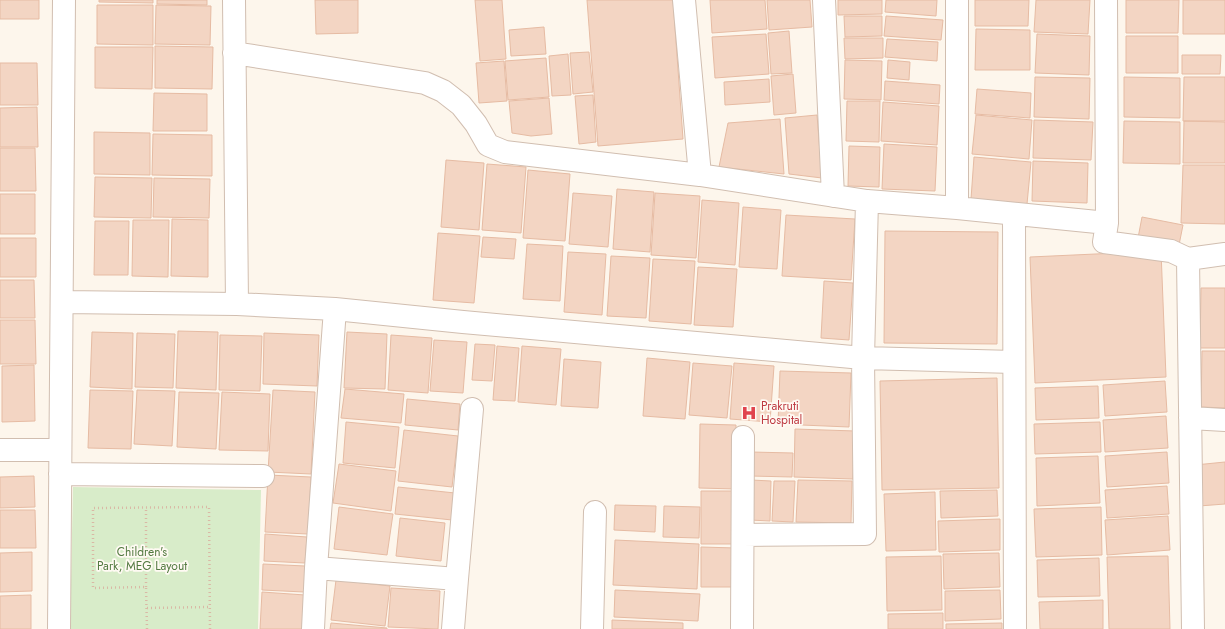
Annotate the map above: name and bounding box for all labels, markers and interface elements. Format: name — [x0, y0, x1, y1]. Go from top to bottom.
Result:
place label: Prakruti Hospital — [761, 397, 802, 429]
hospital icon: Prakruti Hospital — [740, 404, 758, 422]
park label: Children's Park, MEG Layout — [97, 543, 187, 575]

